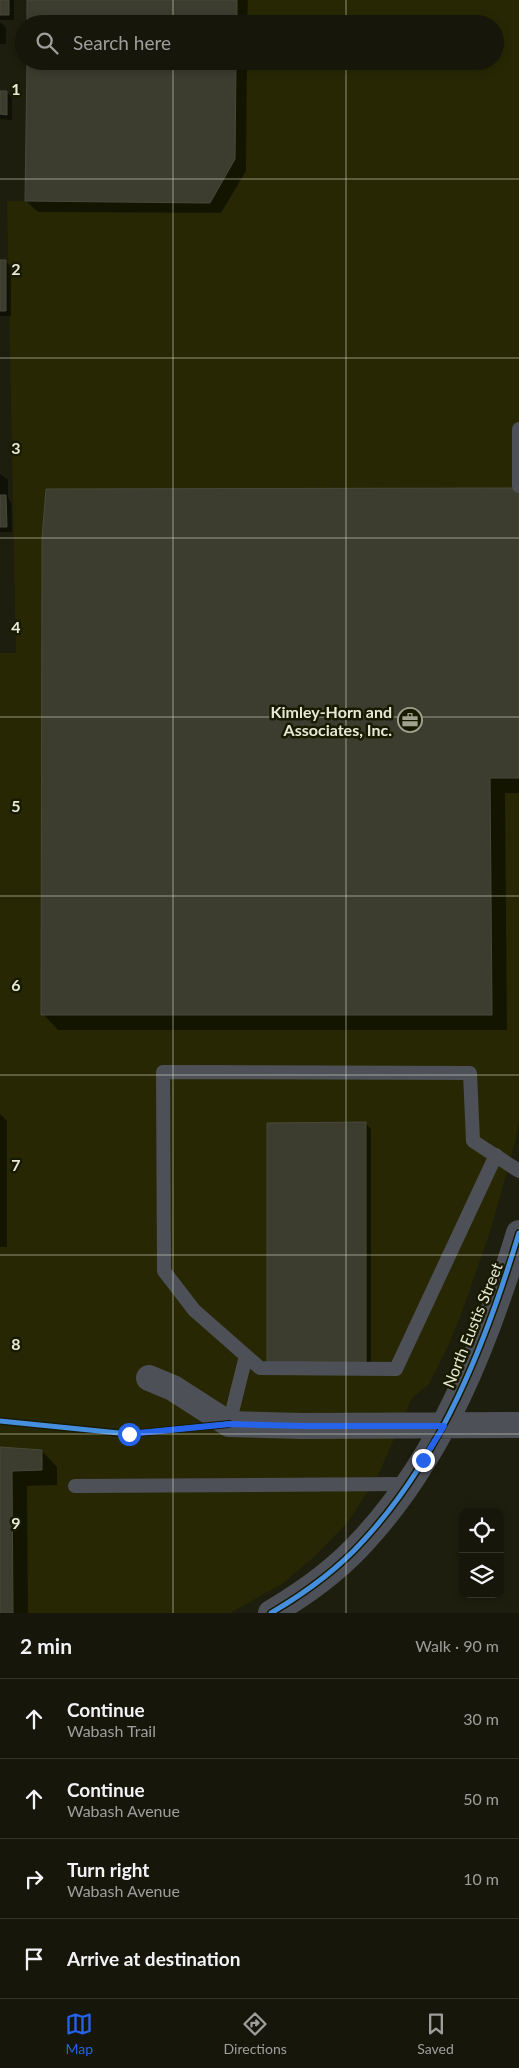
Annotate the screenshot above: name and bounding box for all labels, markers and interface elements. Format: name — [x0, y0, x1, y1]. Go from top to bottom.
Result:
search box — [15, 15, 504, 70]
icon: search — [33, 29, 61, 57]
text: Search here — [73, 31, 171, 54]
text: 1 — [11, 79, 21, 98]
text: 2 — [11, 259, 21, 278]
text: 3 — [11, 438, 21, 457]
text: 4 — [11, 617, 21, 636]
place label: Kimley-Horn and Associates, Inc. — [270, 702, 392, 739]
office icon: Kimley-Horn and Associates, Inc. — [397, 707, 423, 733]
text: 5 — [11, 796, 21, 815]
text: 6 — [11, 975, 21, 994]
text: 7 — [11, 1155, 21, 1174]
street label: North Eustis Street — [438, 1259, 506, 1390]
text: 8 — [11, 1334, 21, 1353]
route start — [118, 1423, 141, 1446]
route end — [412, 1449, 435, 1472]
map controls — [459, 1508, 504, 1598]
button: locate — [459, 1508, 504, 1553]
text: 9 — [11, 1513, 21, 1532]
button: layers — [459, 1553, 504, 1598]
text: 2 min — [20, 1633, 72, 1658]
text: Walk · 90 m — [415, 1636, 499, 1655]
text: Continue — [67, 1698, 145, 1721]
icon: ahead — [20, 1705, 48, 1733]
text: 30 m — [463, 1709, 499, 1728]
text: Wabash Trail — [67, 1721, 156, 1740]
text: Continue — [67, 1778, 145, 1801]
icon: ahead — [20, 1785, 48, 1813]
text: 50 m — [463, 1789, 499, 1808]
text: Wabash Avenue — [67, 1801, 180, 1820]
text: Turn right — [67, 1858, 149, 1881]
icon: right — [20, 1865, 48, 1893]
text: 10 m — [463, 1869, 499, 1888]
text: Wabash Avenue — [67, 1881, 180, 1900]
icon: arrive — [20, 1945, 48, 1973]
text: Arrive at destination — [67, 1947, 240, 1970]
tab: Map — [65, 2010, 93, 2057]
tab: Directions — [224, 2010, 287, 2057]
tab: Saved — [417, 2010, 454, 2057]

